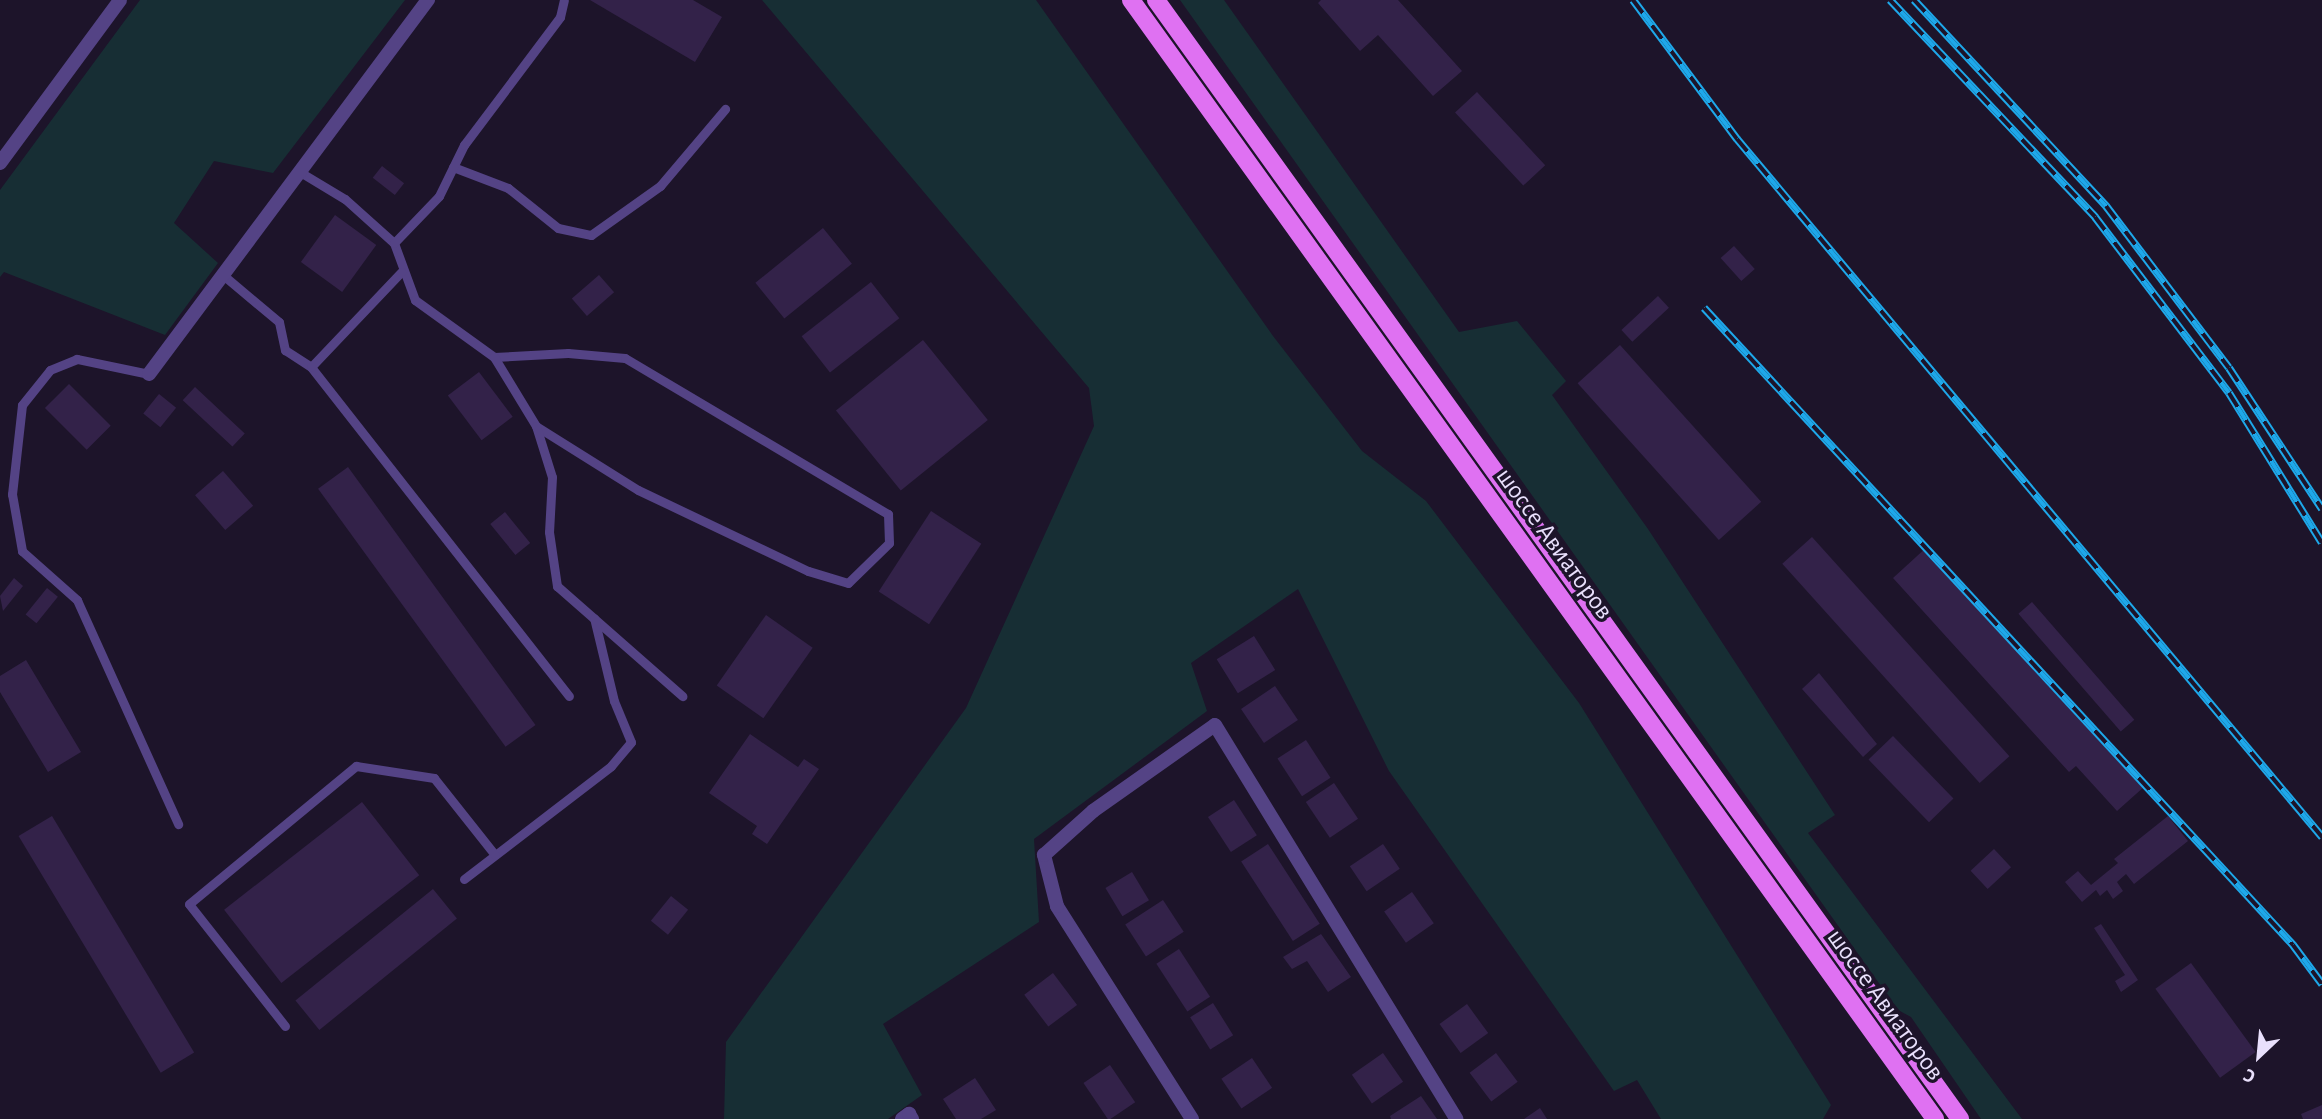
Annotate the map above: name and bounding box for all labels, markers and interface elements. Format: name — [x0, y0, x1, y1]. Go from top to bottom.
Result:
street label: шоссе Авиаторов — [1489, 462, 1619, 626]
street label: шоссе Авиаторов — [1820, 923, 1950, 1087]
north arrow — [2224, 1021, 2294, 1091]
text: С — [2241, 1064, 2258, 1086]

